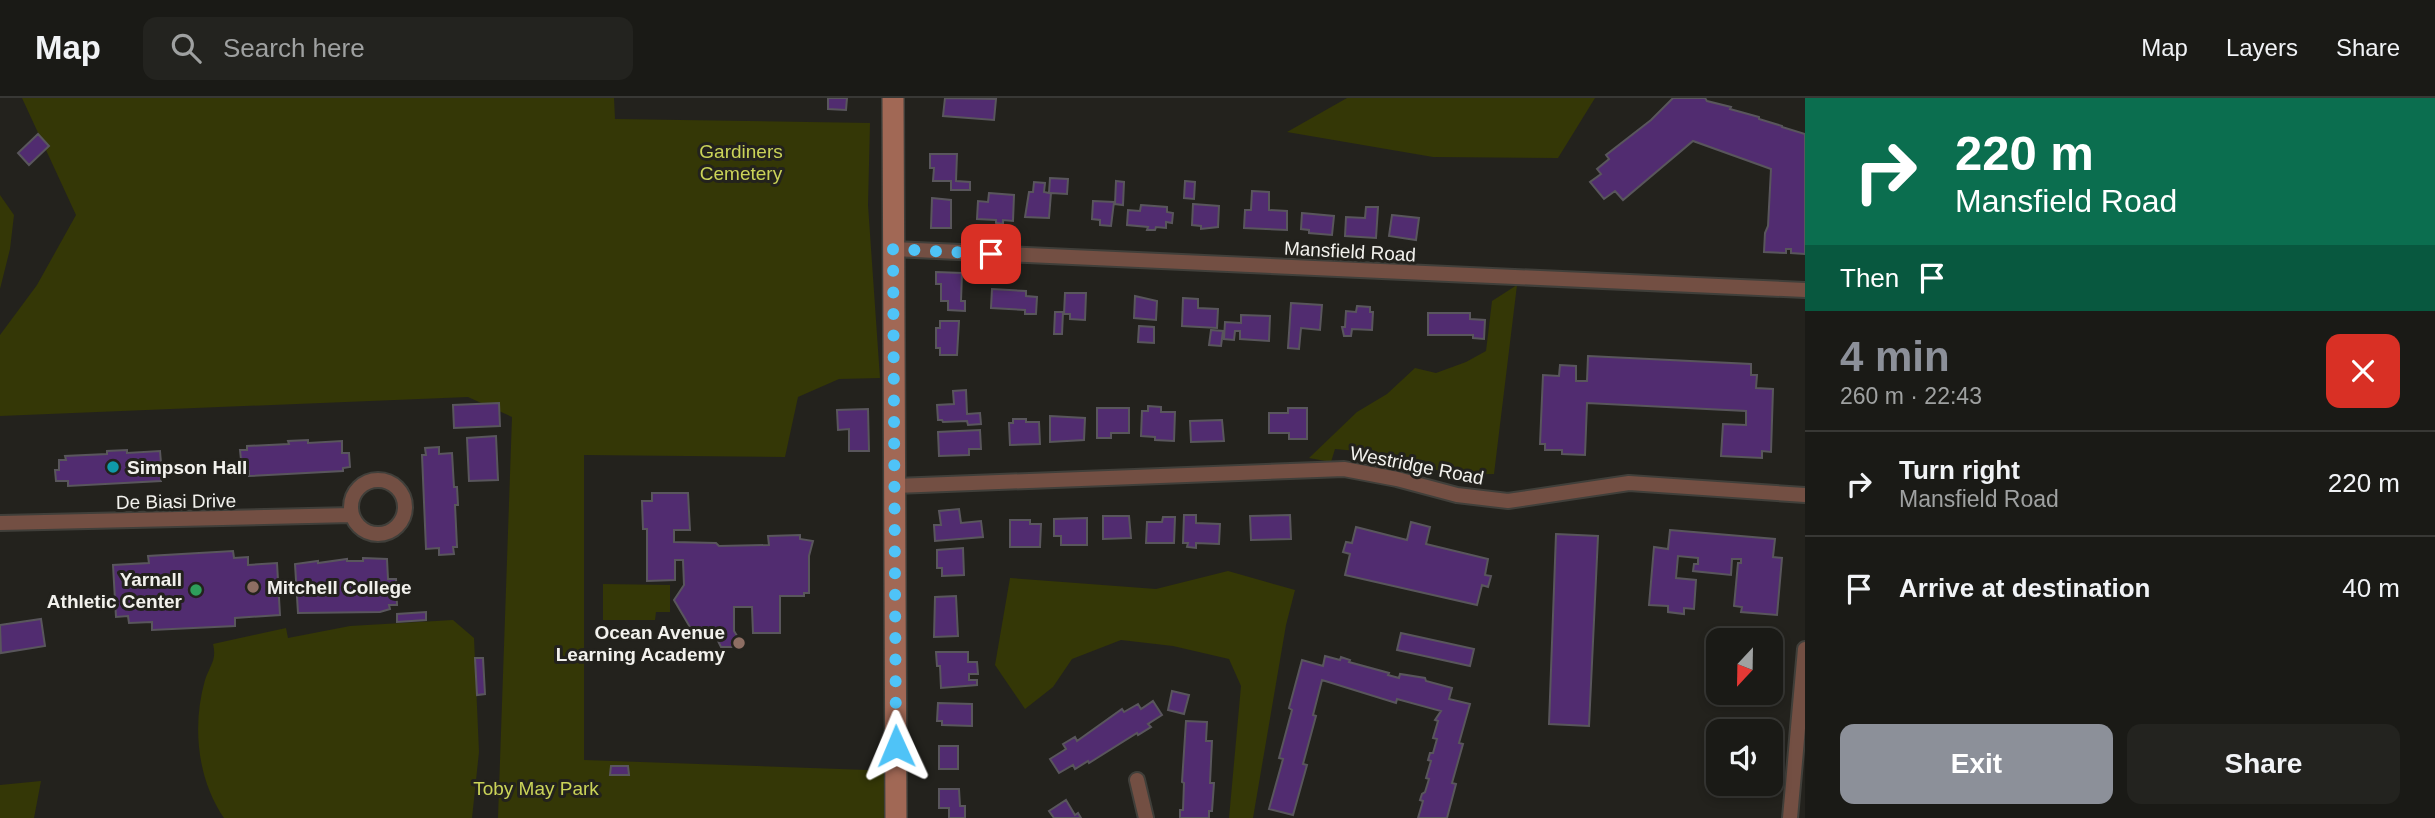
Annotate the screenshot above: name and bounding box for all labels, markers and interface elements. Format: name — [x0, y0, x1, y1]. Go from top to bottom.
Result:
search box — [143, 17, 633, 80]
text: Map — [35, 29, 101, 66]
icon: search — [167, 29, 205, 67]
text: Search here — [223, 33, 365, 63]
text: Map — [2141, 34, 2188, 61]
text: Layers — [2226, 34, 2298, 61]
text: Share — [2336, 34, 2400, 61]
icon: right — [1840, 126, 1931, 217]
text: 220 m — [1955, 126, 2094, 180]
park label: Gardiners Cemetery — [699, 141, 783, 184]
text: Mansfield Road — [1955, 183, 2177, 219]
pin — [961, 224, 1021, 284]
icon: arrive — [972, 235, 1010, 273]
street label: Mansfield Road — [1283, 238, 1416, 265]
icon: arrive — [1913, 259, 1951, 297]
text: Then — [1840, 263, 1899, 293]
text: 4 min — [1840, 333, 1950, 380]
button: close — [2326, 334, 2400, 408]
text: 260 m · 22:43 — [1840, 383, 1982, 409]
street label: Westridge Road — [1348, 442, 1486, 489]
text: Turn right — [1899, 455, 2020, 485]
place label: Simpson Hall — [127, 457, 247, 478]
marker: Simpson Hall — [105, 459, 121, 475]
icon: right — [1840, 465, 1878, 503]
text: 220 m — [2328, 468, 2400, 498]
text: Mansfield Road — [1899, 486, 2059, 512]
street label: De Biasi Drive — [116, 490, 236, 513]
place label: Yarnall Athletic Center — [47, 569, 183, 612]
icon: arrive — [1840, 570, 1878, 608]
text: Arrive at destination — [1899, 573, 2150, 603]
text: 40 m — [2342, 573, 2400, 603]
place label: Mitchell College — [267, 577, 412, 598]
marker: Mitchell College — [245, 579, 261, 595]
marker: Yarnall Athletic Center — [188, 582, 204, 598]
place label: Ocean Avenue Learning Academy — [556, 622, 725, 665]
north arrow — [1706, 628, 1783, 705]
map controls — [1706, 628, 1783, 796]
marker: Ocean Avenue Learning Academy — [731, 635, 747, 651]
position arrow — [859, 709, 933, 783]
button: sound — [1706, 719, 1783, 796]
button: Exit — [1840, 724, 2113, 804]
button: Share — [2127, 724, 2400, 804]
park label: Toby May Park — [473, 778, 599, 799]

